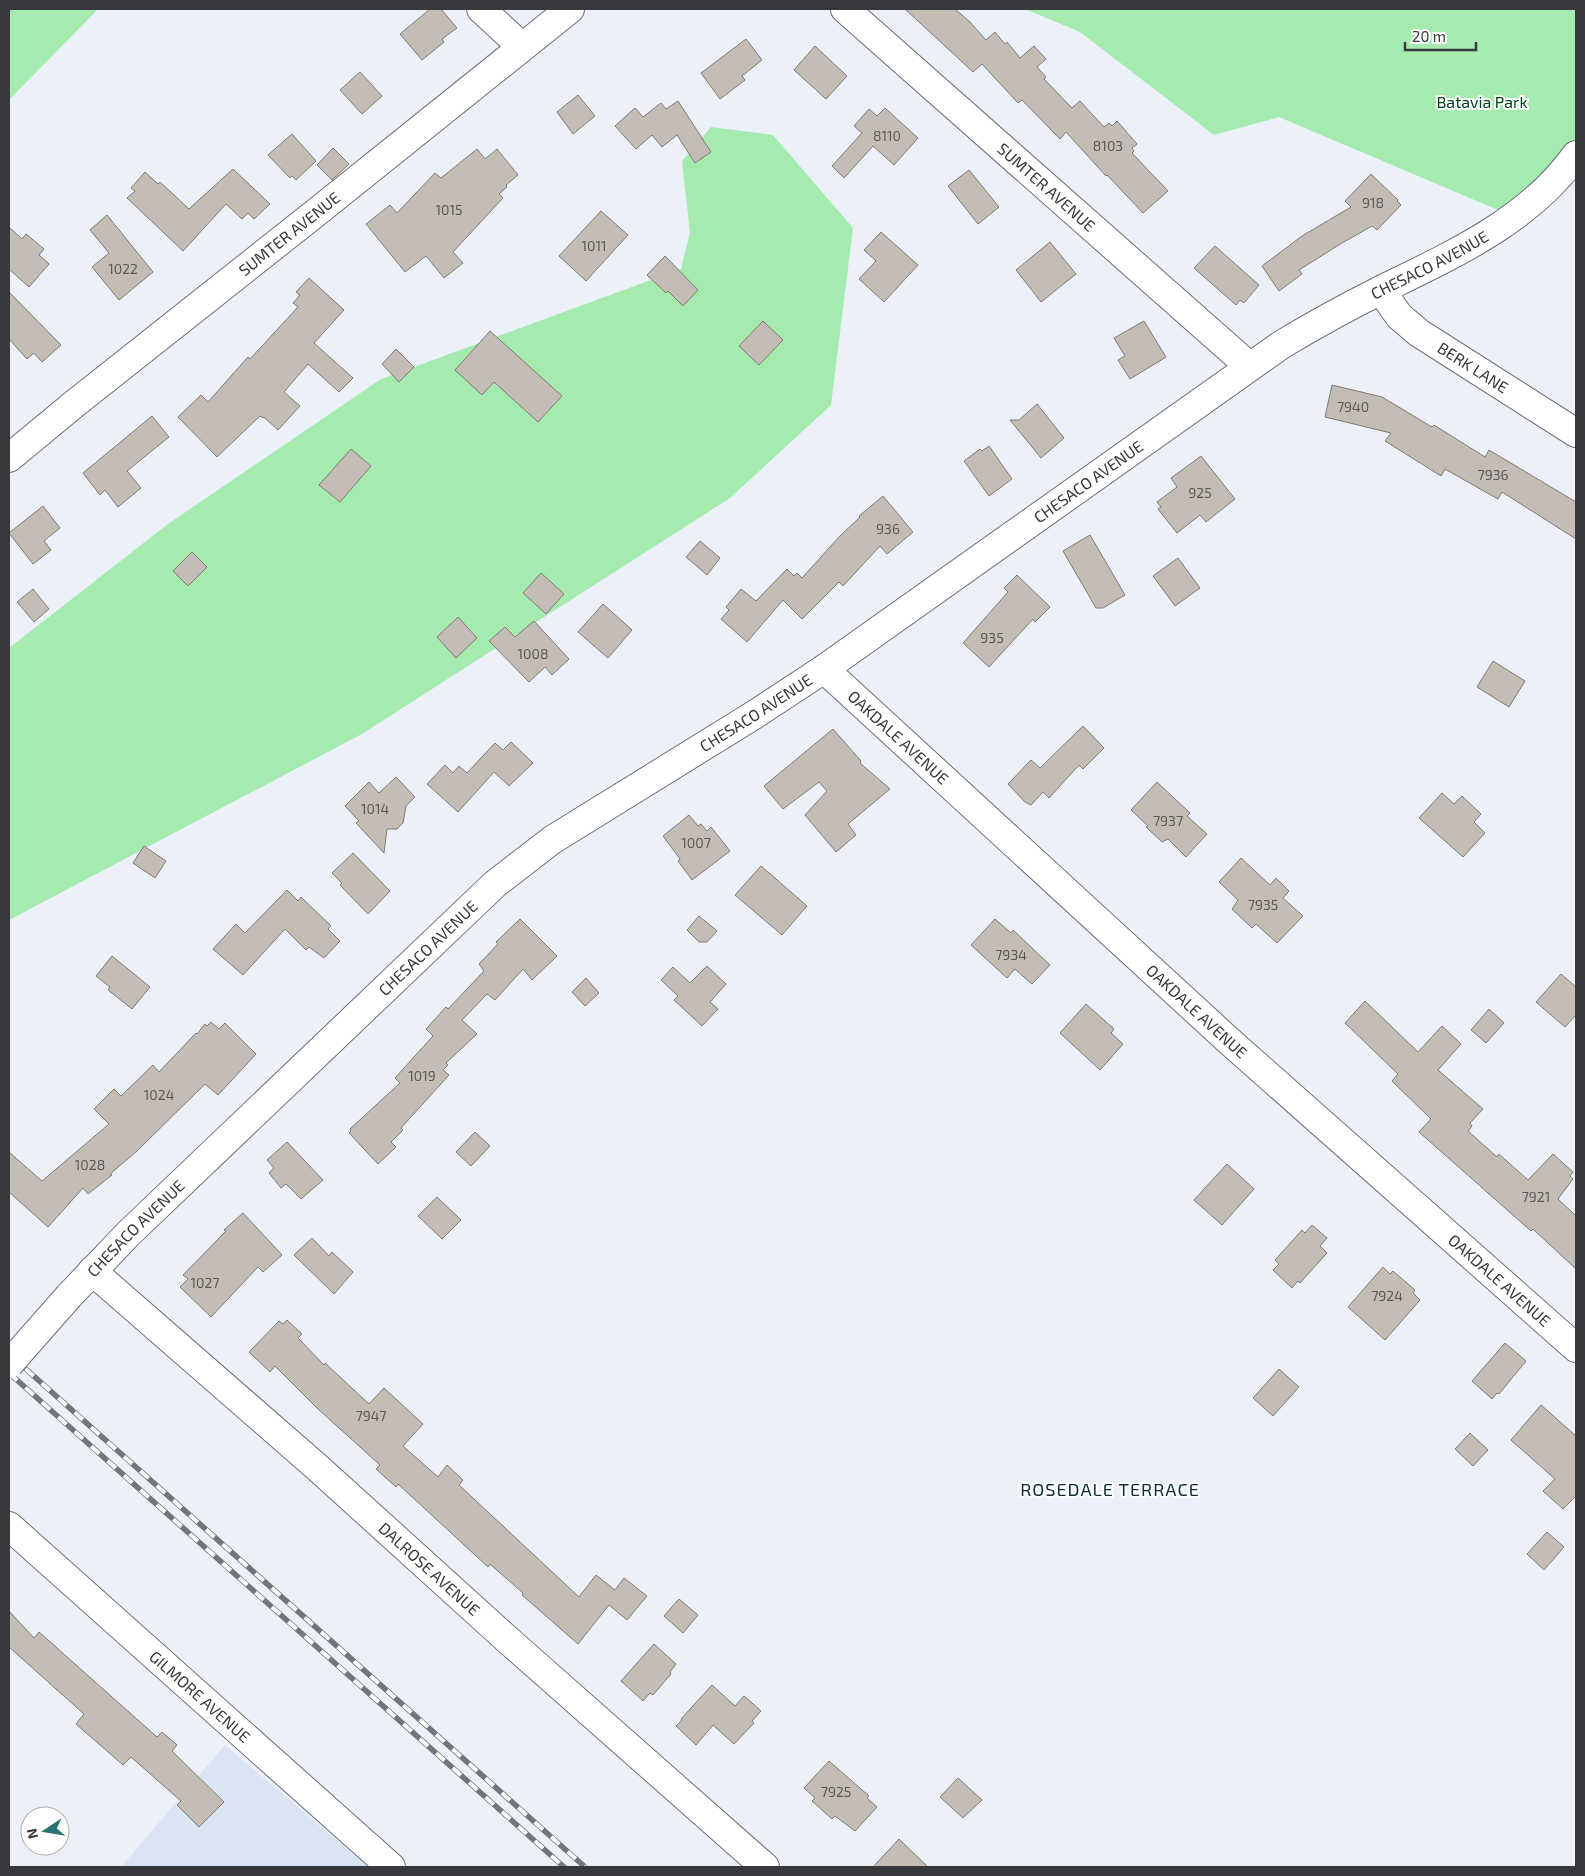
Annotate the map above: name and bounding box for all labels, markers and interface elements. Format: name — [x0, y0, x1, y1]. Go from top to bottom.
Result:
scale bar — [1405, 20, 1476, 52]
text: 20 m — [1412, 27, 1446, 45]
park label: Batavia Park — [1436, 92, 1528, 111]
house number: 8110 — [873, 127, 901, 144]
house number: 8103 — [1093, 137, 1123, 154]
street label: SUMTER AVENUE — [994, 139, 1100, 235]
street label: SUMTER AVENUE — [234, 187, 343, 279]
house number: 918 — [1362, 194, 1384, 211]
house number: 1015 — [435, 201, 463, 218]
street label: CHESACO AVENUE — [1367, 226, 1491, 303]
house number: 1011 — [581, 237, 607, 254]
house number: 1022 — [108, 260, 138, 277]
street label: BERK LANE — [1434, 338, 1512, 397]
house number: 7940 — [1337, 398, 1369, 415]
street label: CHESACO AVENUE — [1030, 436, 1146, 526]
house number: 7936 — [1478, 466, 1508, 483]
house number: 925 — [1188, 484, 1212, 501]
house number: 936 — [876, 520, 900, 537]
house number: 935 — [980, 629, 1004, 646]
house number: 1008 — [518, 645, 548, 662]
street label: CHESACO AVENUE — [696, 670, 815, 755]
street label: OAKDALE AVENUE — [844, 686, 953, 788]
house number: 1014 — [361, 800, 389, 817]
house number: 7937 — [1153, 812, 1183, 829]
house number: 1007 — [681, 834, 711, 851]
street label: CHESACO AVENUE — [374, 896, 481, 999]
house number: 7935 — [1248, 896, 1278, 913]
house number: 7934 — [995, 946, 1027, 963]
street label: OAKDALE AVENUE — [1143, 960, 1251, 1062]
house number: 1019 — [408, 1067, 436, 1084]
house number: 1024 — [144, 1086, 174, 1103]
house number: 1028 — [75, 1156, 105, 1173]
street label: CHESACO AVENUE — [83, 1176, 188, 1280]
house number: 7921 — [1522, 1188, 1550, 1205]
street label: OAKDALE AVENUE — [1445, 1230, 1555, 1330]
house number: 1027 — [190, 1274, 220, 1291]
house number: 7924 — [1371, 1287, 1403, 1304]
house number: 7947 — [356, 1407, 386, 1424]
district label: ROSEDALE TERRACE — [1020, 1478, 1200, 1500]
street label: DALROSE AVENUE — [375, 1518, 484, 1619]
street label: GILMORE AVENUE — [146, 1646, 255, 1746]
house number: 7925 — [821, 1783, 851, 1800]
north arrow — [20, 1806, 70, 1856]
text: N — [22, 1827, 41, 1841]

